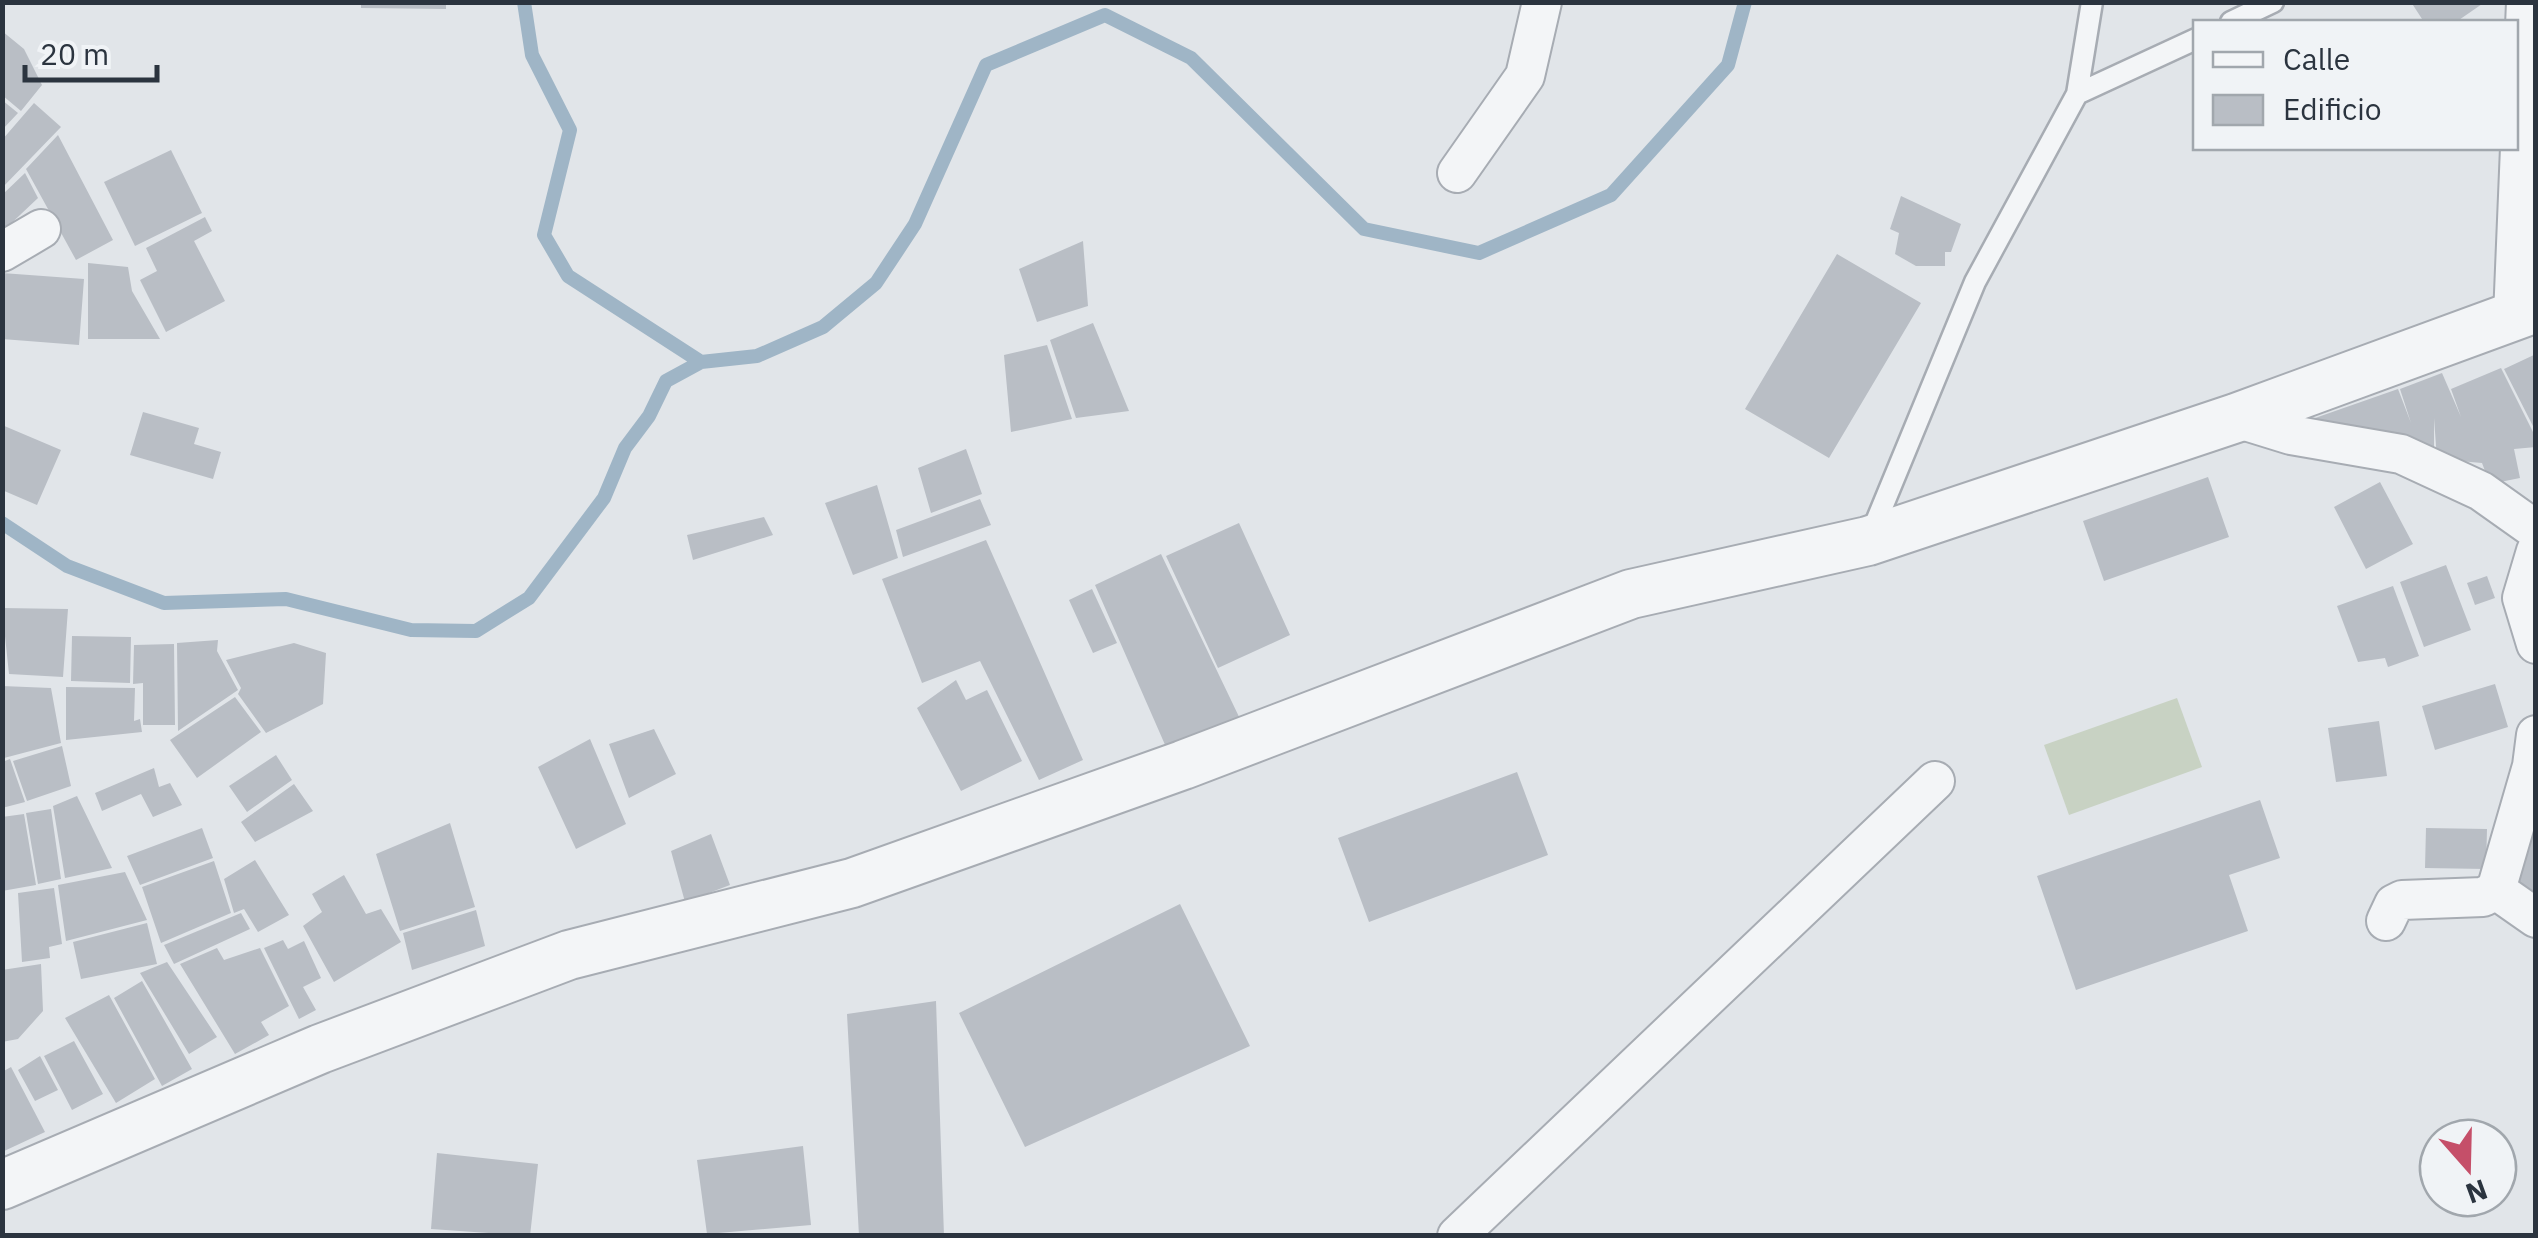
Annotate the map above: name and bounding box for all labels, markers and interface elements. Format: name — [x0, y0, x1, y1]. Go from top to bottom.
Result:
scale bar — [25, 20, 158, 82]
legend — [2193, 20, 2518, 150]
text: 20 m — [40, 34, 109, 73]
text: Calle — [2283, 39, 2350, 78]
text: Edificio — [2283, 89, 2382, 128]
north arrow — [2418, 1118, 2518, 1218]
text: N — [2461, 1171, 2493, 1213]

